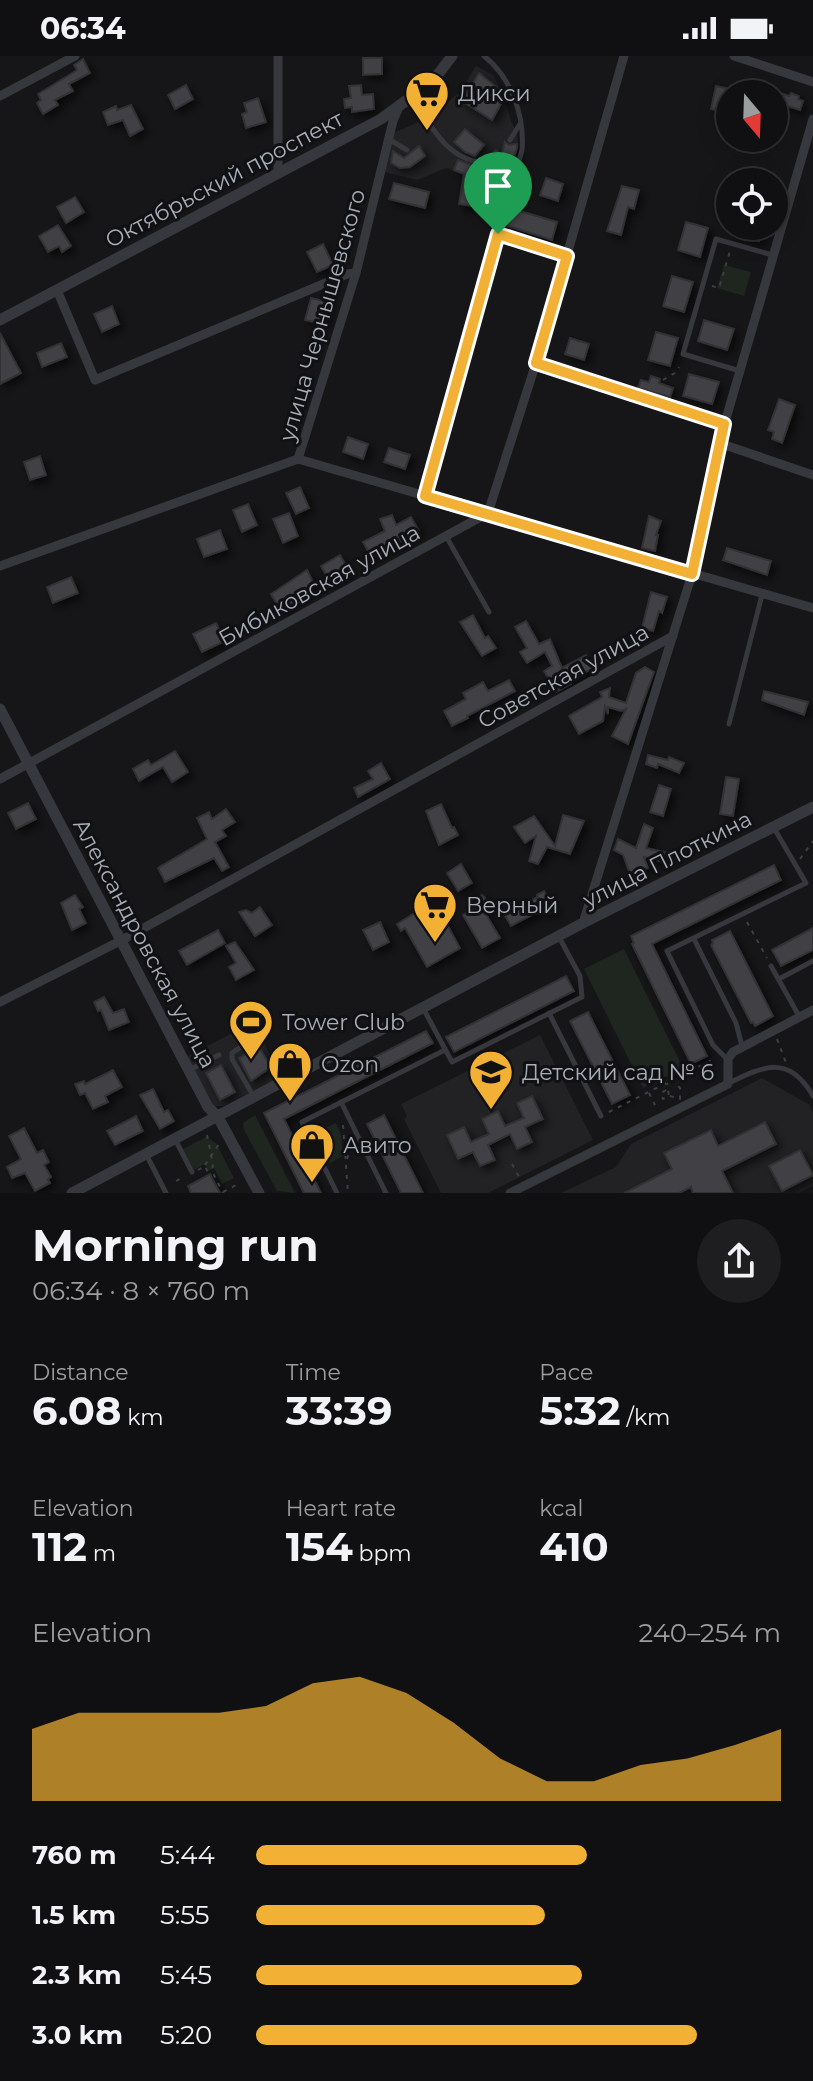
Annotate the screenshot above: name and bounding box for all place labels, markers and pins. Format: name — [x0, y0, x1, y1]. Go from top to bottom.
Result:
supermarket icon: Дикси — [403, 69, 451, 132]
place label: Дикси — [458, 80, 531, 107]
pin — [464, 152, 532, 234]
supermarket icon: Верный — [411, 881, 459, 944]
place label: Верный — [466, 892, 558, 919]
sports icon: Tower Club — [227, 998, 275, 1061]
place label: Tower Club — [282, 1009, 405, 1036]
shop icon: Ozon — [266, 1040, 314, 1103]
school or university icon: Детский сад № 6 — [467, 1048, 515, 1111]
place label: Ozon — [321, 1051, 379, 1078]
place label: Детский сад № 6 — [522, 1059, 714, 1086]
shop icon: Авито — [288, 1121, 336, 1184]
place label: Авито — [343, 1132, 412, 1159]

